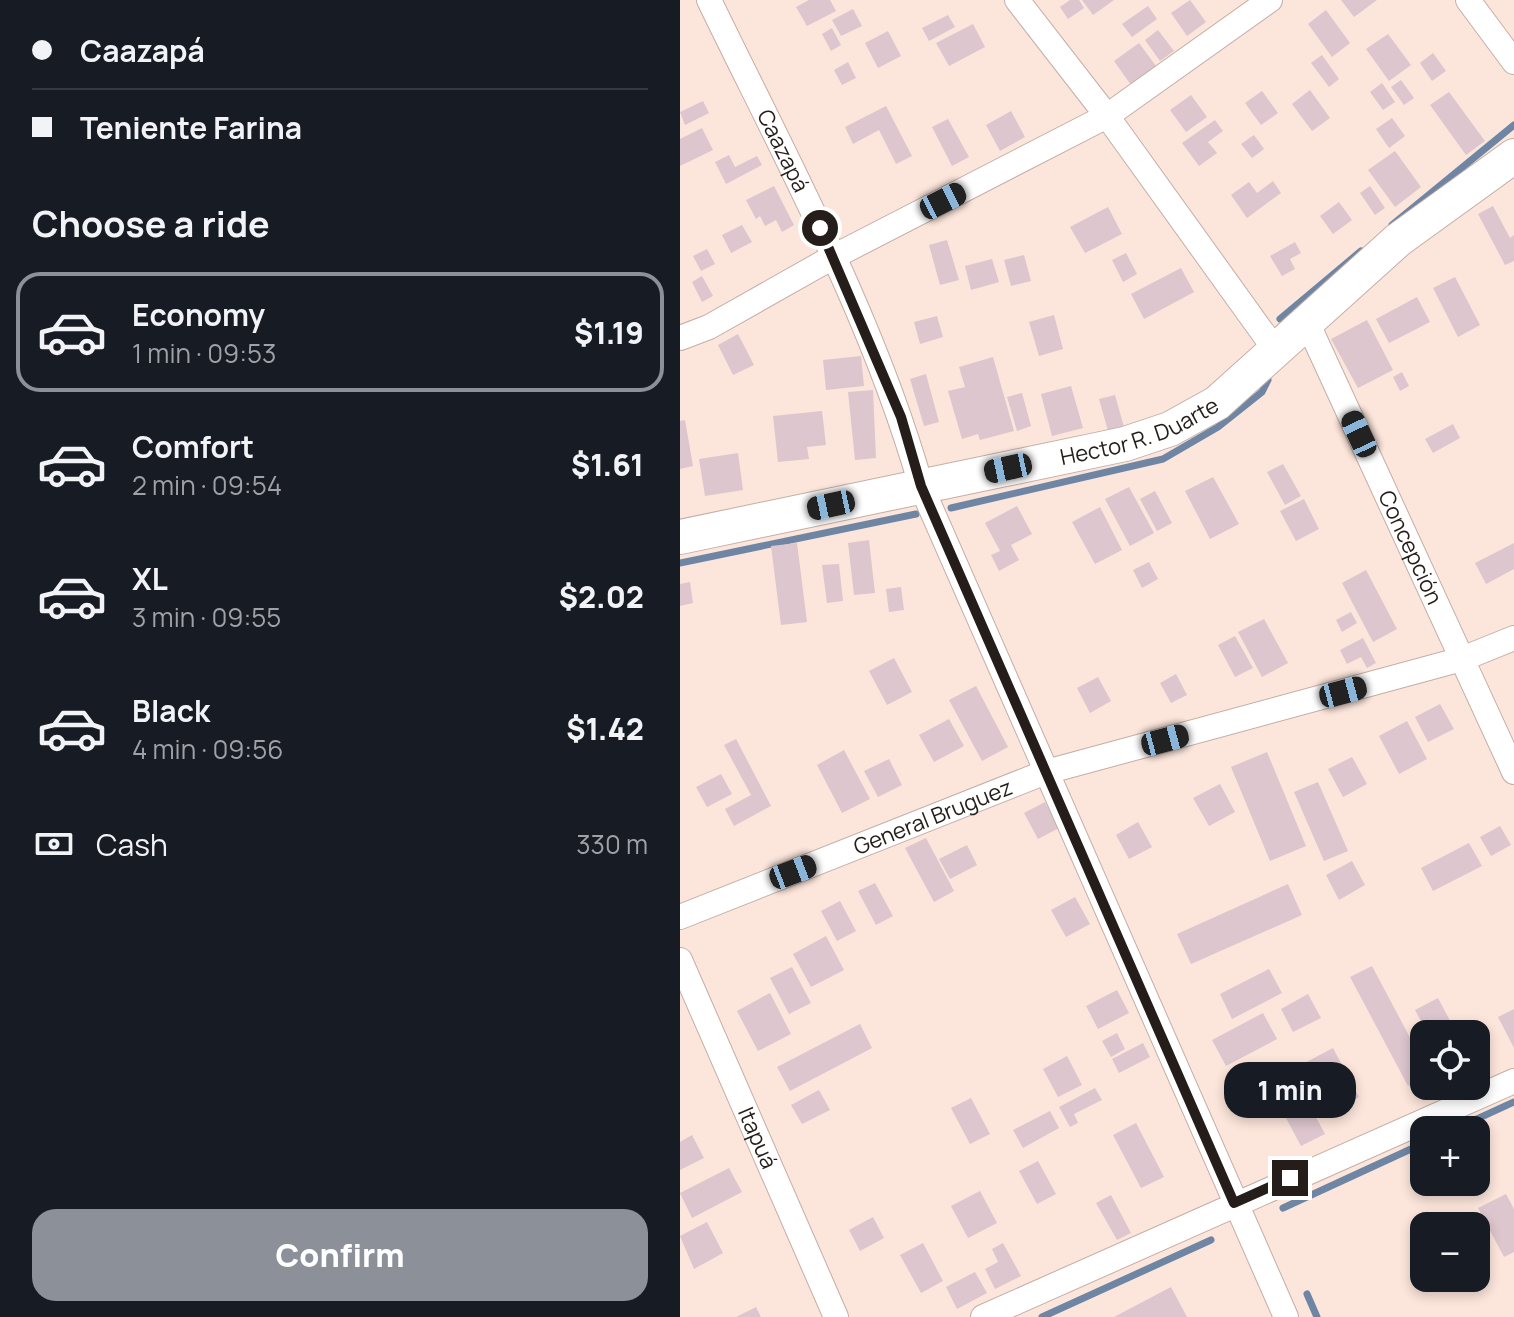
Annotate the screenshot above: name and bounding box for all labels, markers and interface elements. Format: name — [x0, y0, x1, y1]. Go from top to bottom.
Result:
text: Caazapá — [80, 30, 205, 71]
street label: Caazapá — [750, 104, 816, 197]
text: Teniente Farina — [80, 107, 302, 148]
car — [916, 179, 970, 223]
text: Choose a ride — [32, 199, 270, 248]
route start — [802, 210, 838, 246]
text: Economy — [132, 294, 265, 335]
icon: car — [36, 296, 108, 368]
text: $1.19 — [574, 312, 644, 353]
text: 1 min · 09:53 — [132, 335, 276, 371]
street label: Hector R. Duarte — [1057, 390, 1224, 472]
car — [1338, 407, 1380, 461]
text: Comfort — [132, 426, 254, 467]
icon: car — [36, 428, 108, 500]
text: $1.61 — [571, 444, 644, 485]
car — [982, 451, 1034, 485]
text: 2 min · 09:54 — [132, 467, 282, 503]
street label: Concepción — [1371, 485, 1450, 609]
car — [805, 488, 857, 522]
text: XL — [132, 558, 168, 599]
icon: car — [36, 560, 108, 632]
text: $2.02 — [559, 576, 644, 617]
text: 3 min · 09:55 — [132, 599, 281, 635]
car — [1317, 674, 1369, 710]
text: Black — [132, 690, 210, 731]
icon: car — [36, 692, 108, 764]
text: $1.42 — [566, 708, 644, 749]
car — [1139, 722, 1191, 758]
text: 4 min · 09:56 — [132, 731, 283, 767]
street label: General Bruguez — [849, 772, 1017, 862]
icon: cash — [32, 822, 76, 866]
text: Cash — [96, 824, 168, 865]
text: 330 m — [576, 826, 648, 862]
car — [766, 852, 820, 892]
map controls — [1410, 1020, 1490, 1292]
button: locate — [1410, 1020, 1490, 1100]
callout: 1 min — [1224, 1062, 1356, 1118]
text: 1 min — [1257, 1072, 1323, 1108]
street label: Itapuá — [731, 1102, 784, 1173]
button: + — [1410, 1116, 1490, 1196]
route end — [1272, 1160, 1308, 1196]
button: Confirm — [32, 1209, 648, 1301]
button: − — [1410, 1212, 1490, 1292]

